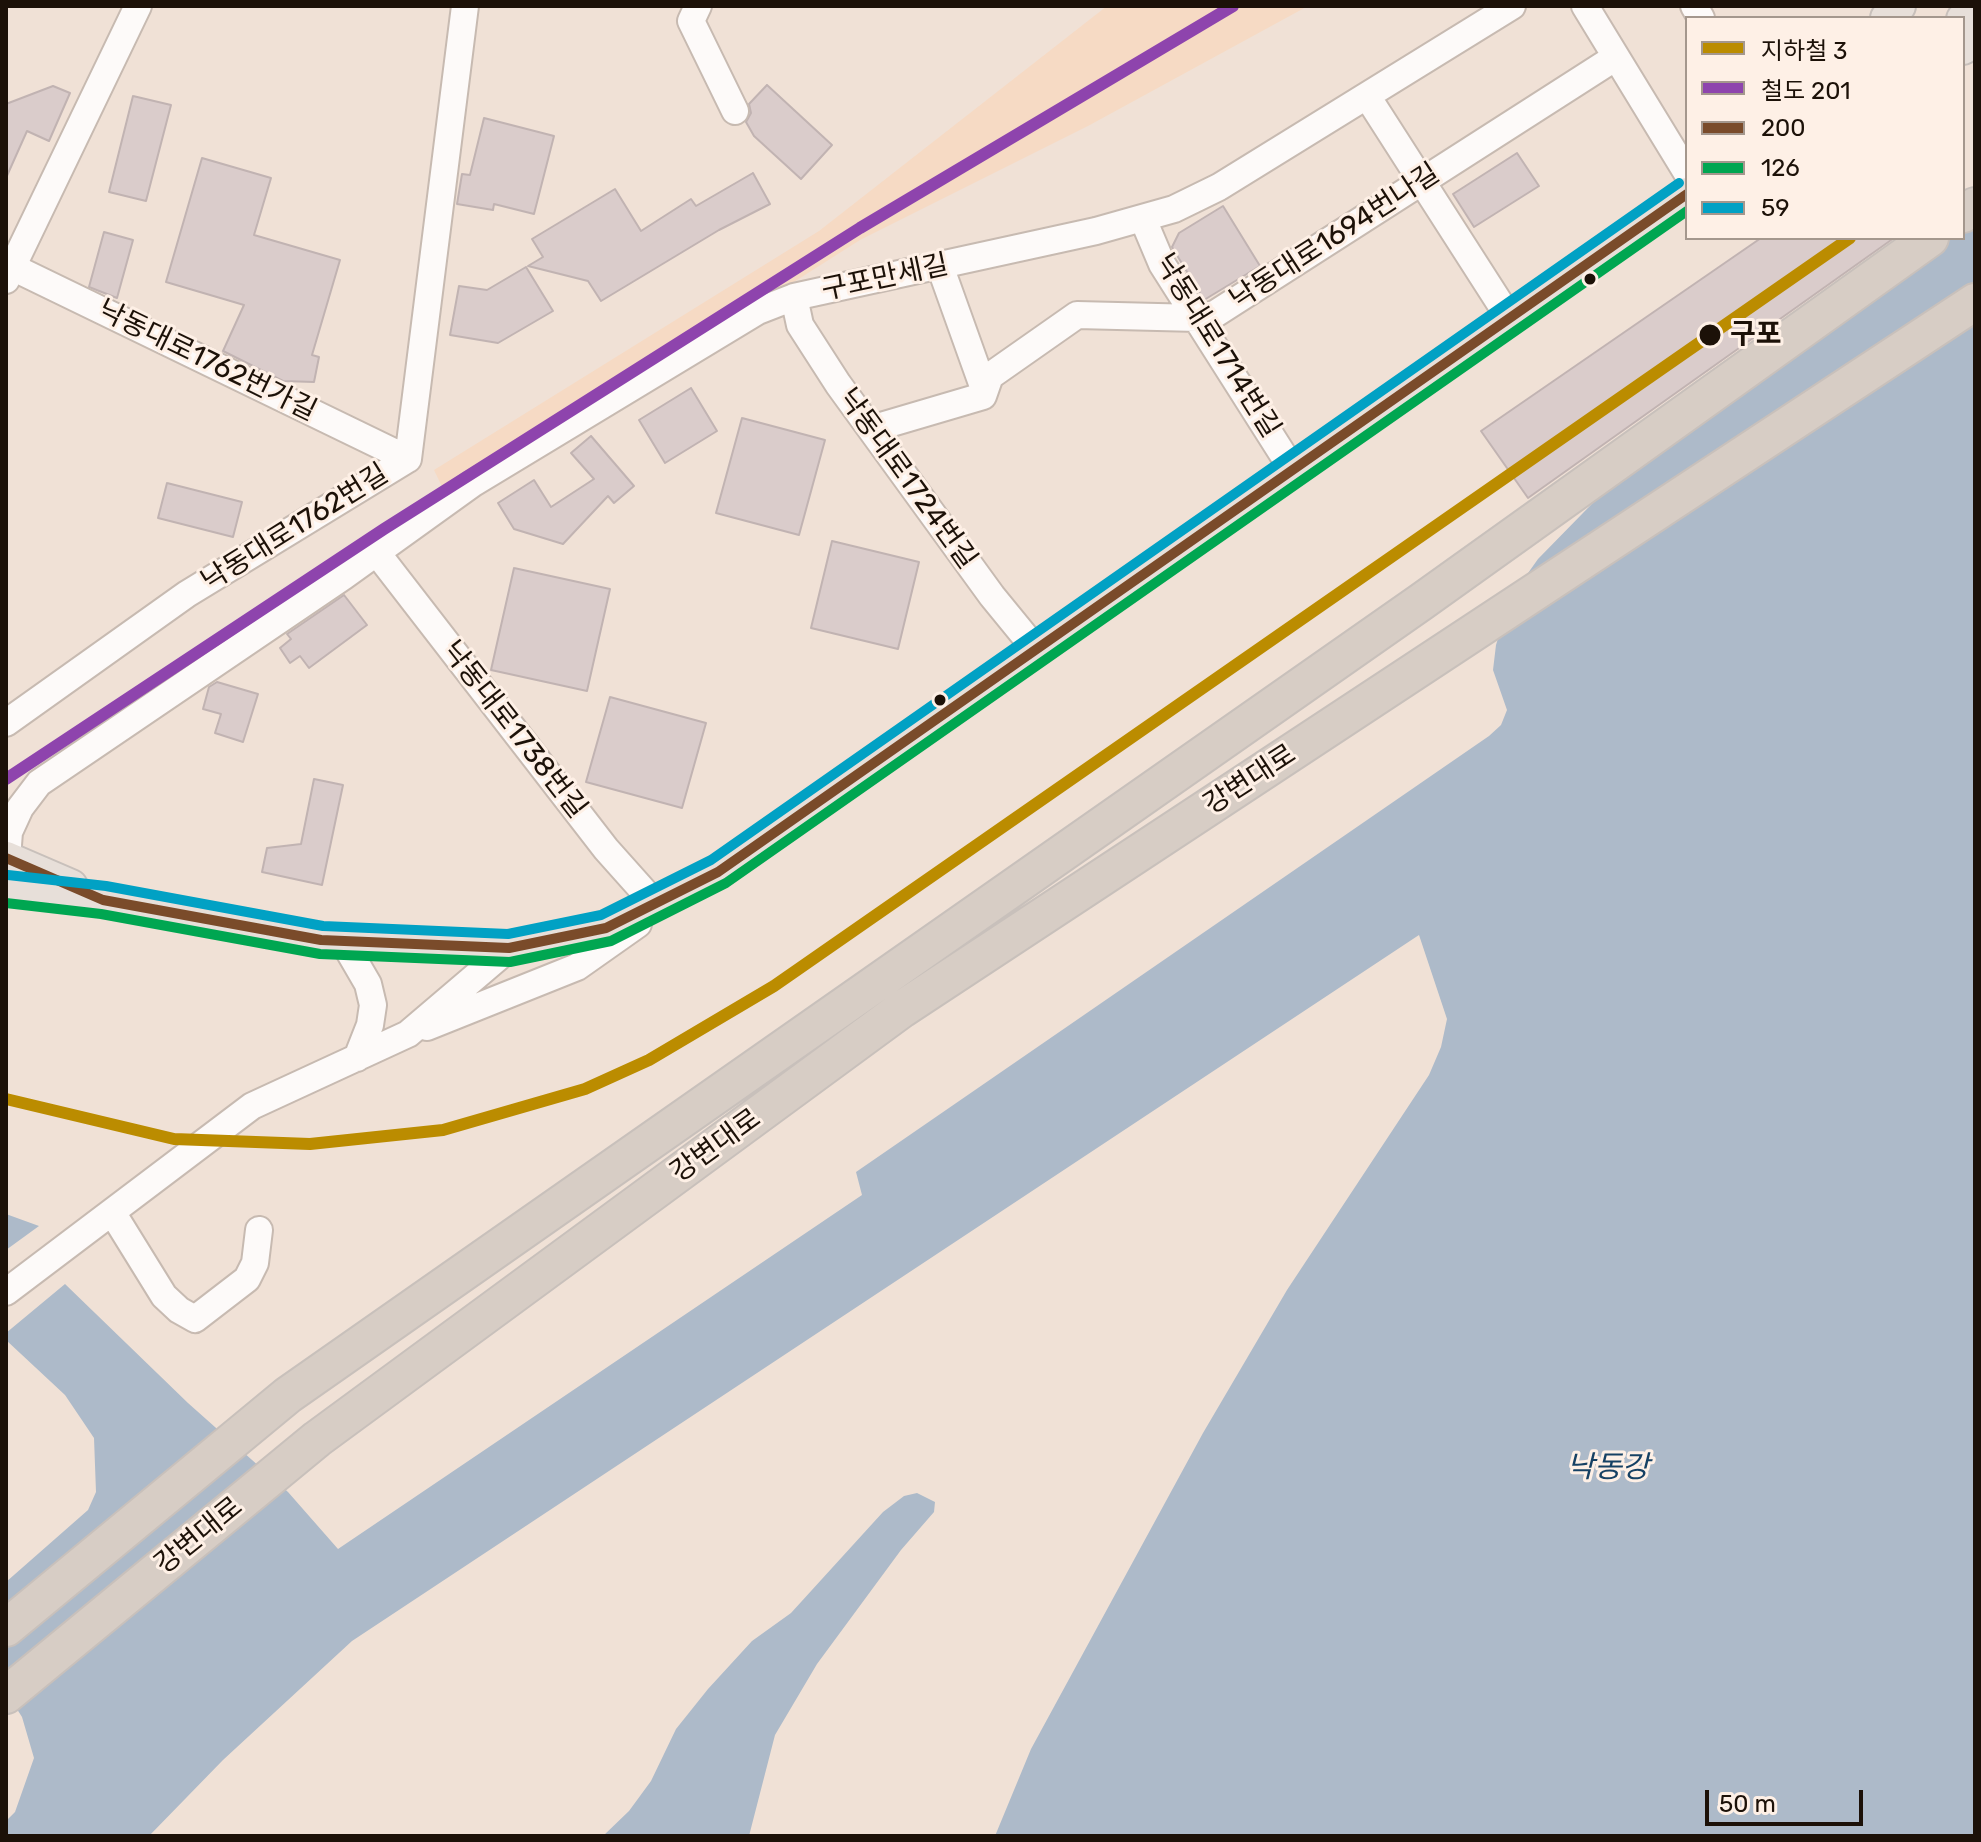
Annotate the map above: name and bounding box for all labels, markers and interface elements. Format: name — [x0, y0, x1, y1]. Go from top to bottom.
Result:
legend — [1685, 16, 1965, 240]
text: 지하철 3 — [1761, 37, 1848, 65]
text: 철도 201 — [1761, 77, 1851, 105]
text: 200 — [1761, 114, 1806, 142]
text: 126 — [1761, 154, 1800, 182]
street label: 낙동대로1694번나길 — [1224, 157, 1446, 317]
text: 59 — [1761, 194, 1790, 222]
street label: 구포만세길 — [819, 248, 951, 308]
street label: 낙동대로1714번길 — [1147, 248, 1287, 444]
unlabelled marker — [1582, 271, 1598, 287]
street label: 낙동대로1762번가길 — [92, 293, 322, 429]
place label: 구포 — [1730, 318, 1782, 352]
marker: 구포 — [1697, 322, 1723, 348]
street label: 낙동대로1724번길 — [830, 382, 984, 576]
street label: 낙동대로1762번길 — [196, 457, 394, 599]
street label: 낙동대로1738번길 — [434, 635, 594, 825]
unlabelled marker — [932, 692, 948, 708]
street label: 강변대로 — [1198, 738, 1302, 822]
street label: 강변대로 — [664, 1102, 768, 1190]
water label: 낙동강 — [1567, 1450, 1649, 1486]
street label: 강변대로 — [148, 1491, 250, 1581]
scale bar — [1709, 1774, 1867, 1824]
text: 50 m — [1719, 1790, 1776, 1818]

